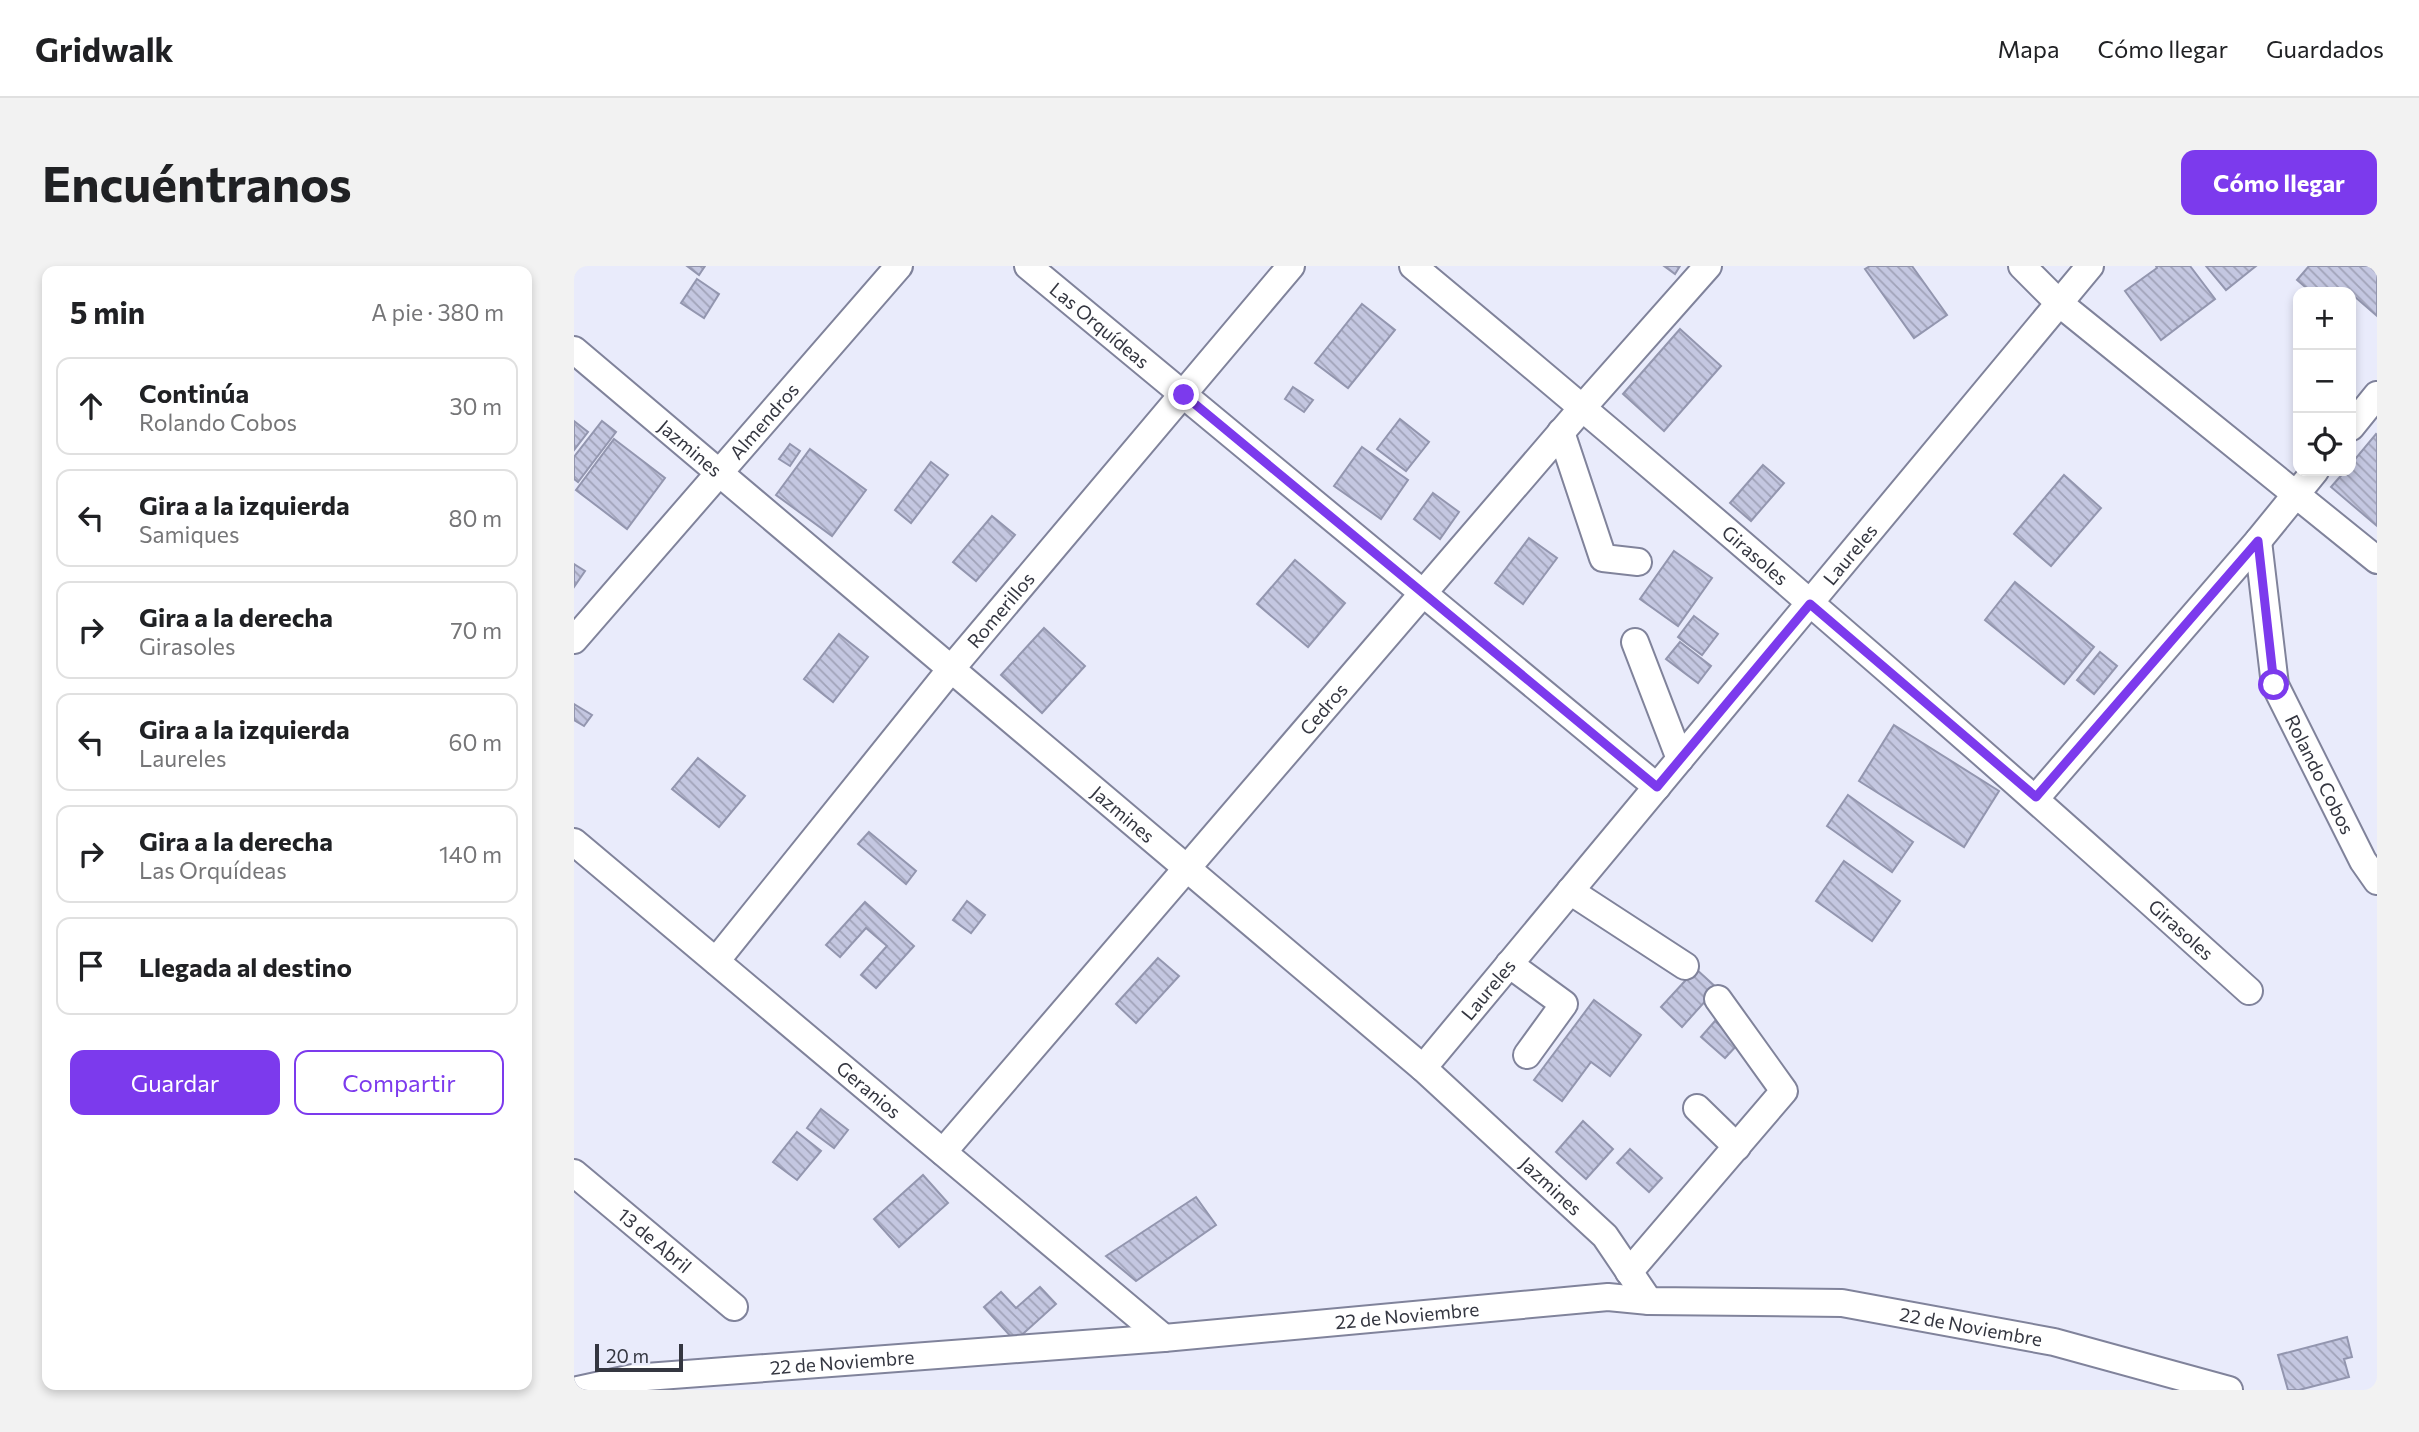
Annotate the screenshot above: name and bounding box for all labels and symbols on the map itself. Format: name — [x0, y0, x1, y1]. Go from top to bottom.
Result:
street label: Las Orquídeas — [1046, 277, 1154, 373]
street label: Almendros — [724, 378, 803, 464]
route end — [1168, 379, 1199, 410]
street label: Jazmines — [654, 414, 727, 481]
street label: Laureles — [1818, 519, 1882, 589]
street label: Girasoles — [1718, 520, 1793, 590]
street label: Romerillos — [962, 567, 1039, 652]
route start — [2258, 669, 2289, 700]
street label: Cedros — [1295, 678, 1352, 739]
street label: Rolando Cobos — [2281, 711, 2360, 838]
street label: Jazmines — [1087, 781, 1160, 847]
street label: Girasoles — [2144, 894, 2219, 964]
street label: Laureles — [1456, 954, 1520, 1024]
street label: Geranios — [832, 1056, 906, 1123]
street label: Jazmines — [1516, 1152, 1587, 1220]
street label: 13 de Abril — [613, 1203, 696, 1277]
street label: 22 de Noviembre — [1334, 1297, 1480, 1333]
street label: 22 de Noviembre — [1898, 1302, 2044, 1351]
scale bar — [595, 1341, 682, 1373]
street label: 22 de Noviembre — [769, 1345, 915, 1379]

